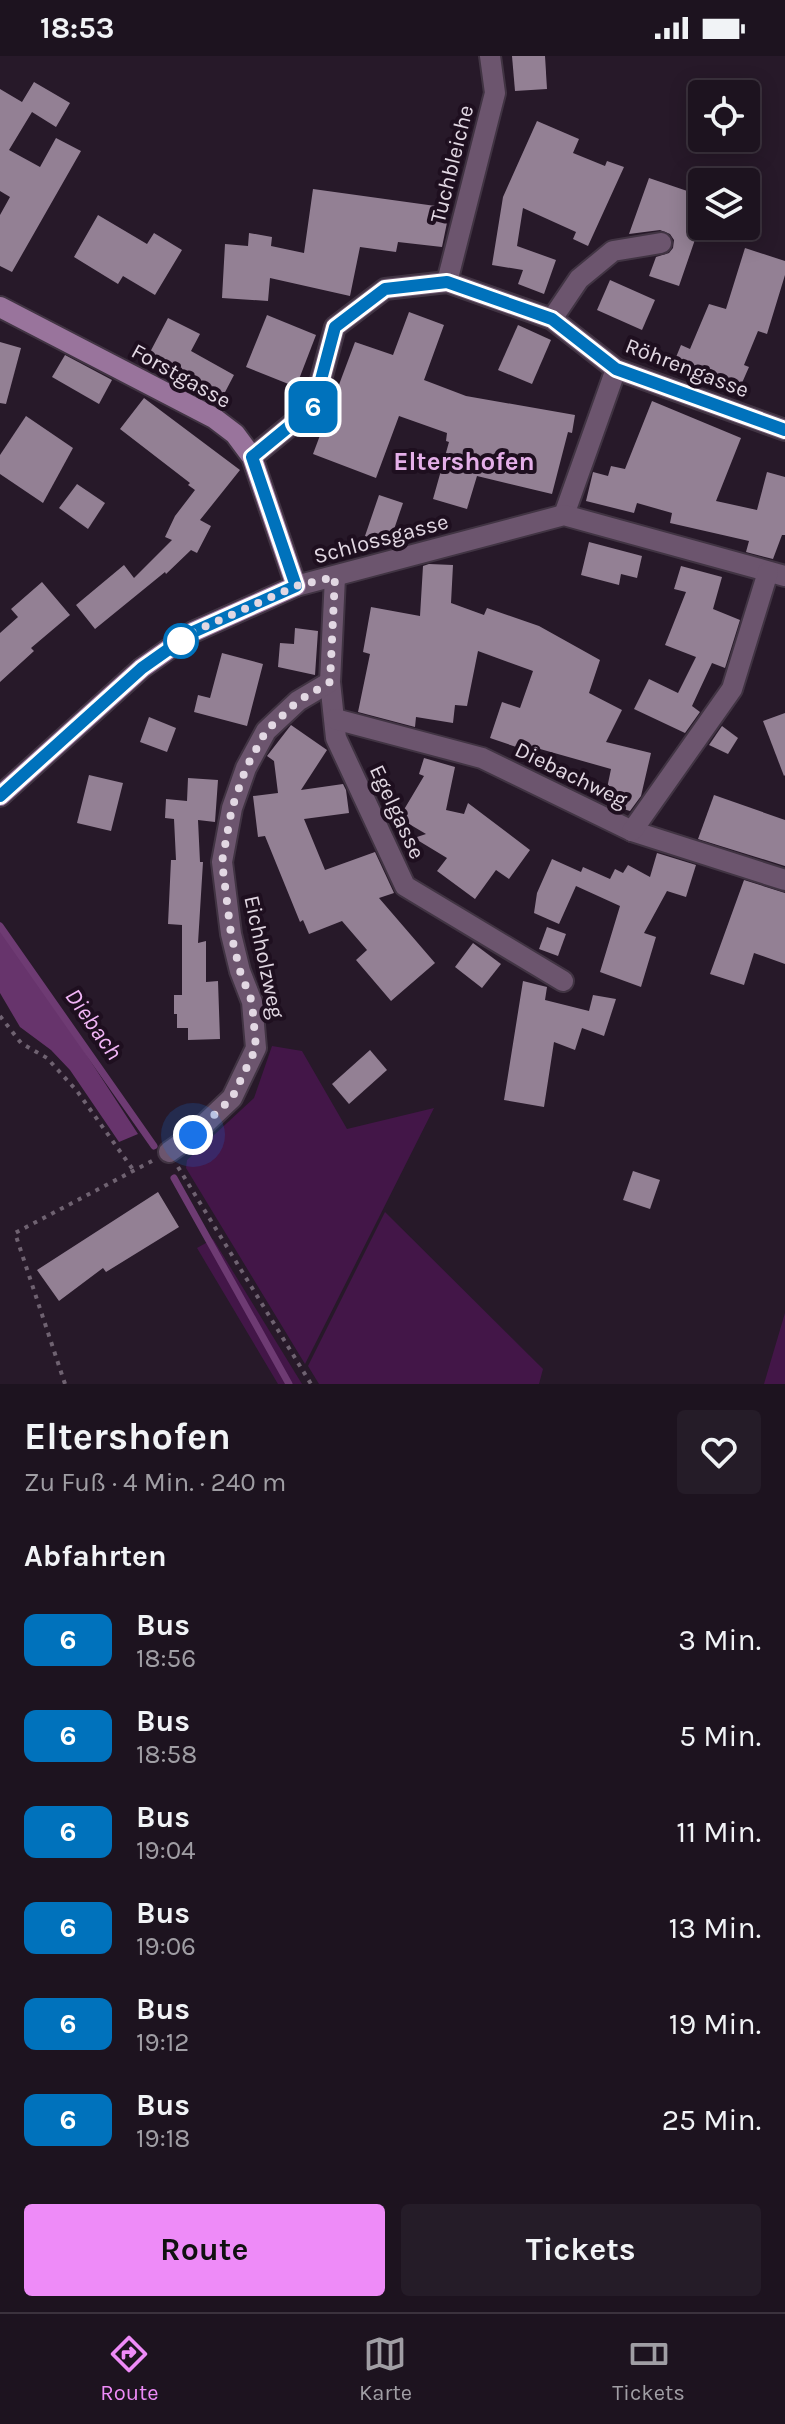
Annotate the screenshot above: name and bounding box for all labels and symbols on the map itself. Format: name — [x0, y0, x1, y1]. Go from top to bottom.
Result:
street label: Tuchbleiche — [425, 102, 479, 226]
street label: Röhrengasse — [622, 333, 752, 403]
street label: Forstgasse — [127, 338, 235, 414]
line badge: 6 — [287, 381, 339, 433]
district label: Eltershofen — [393, 446, 535, 477]
street label: Schlossgasse — [311, 509, 451, 569]
unlabelled marker — [164, 624, 198, 658]
street label: Diebachweg — [511, 737, 632, 814]
street label: Egelgasse — [364, 761, 430, 863]
street label: Eichholzweg — [238, 893, 290, 1021]
water label: Diebach — [59, 983, 129, 1065]
your location — [173, 1115, 213, 1155]

